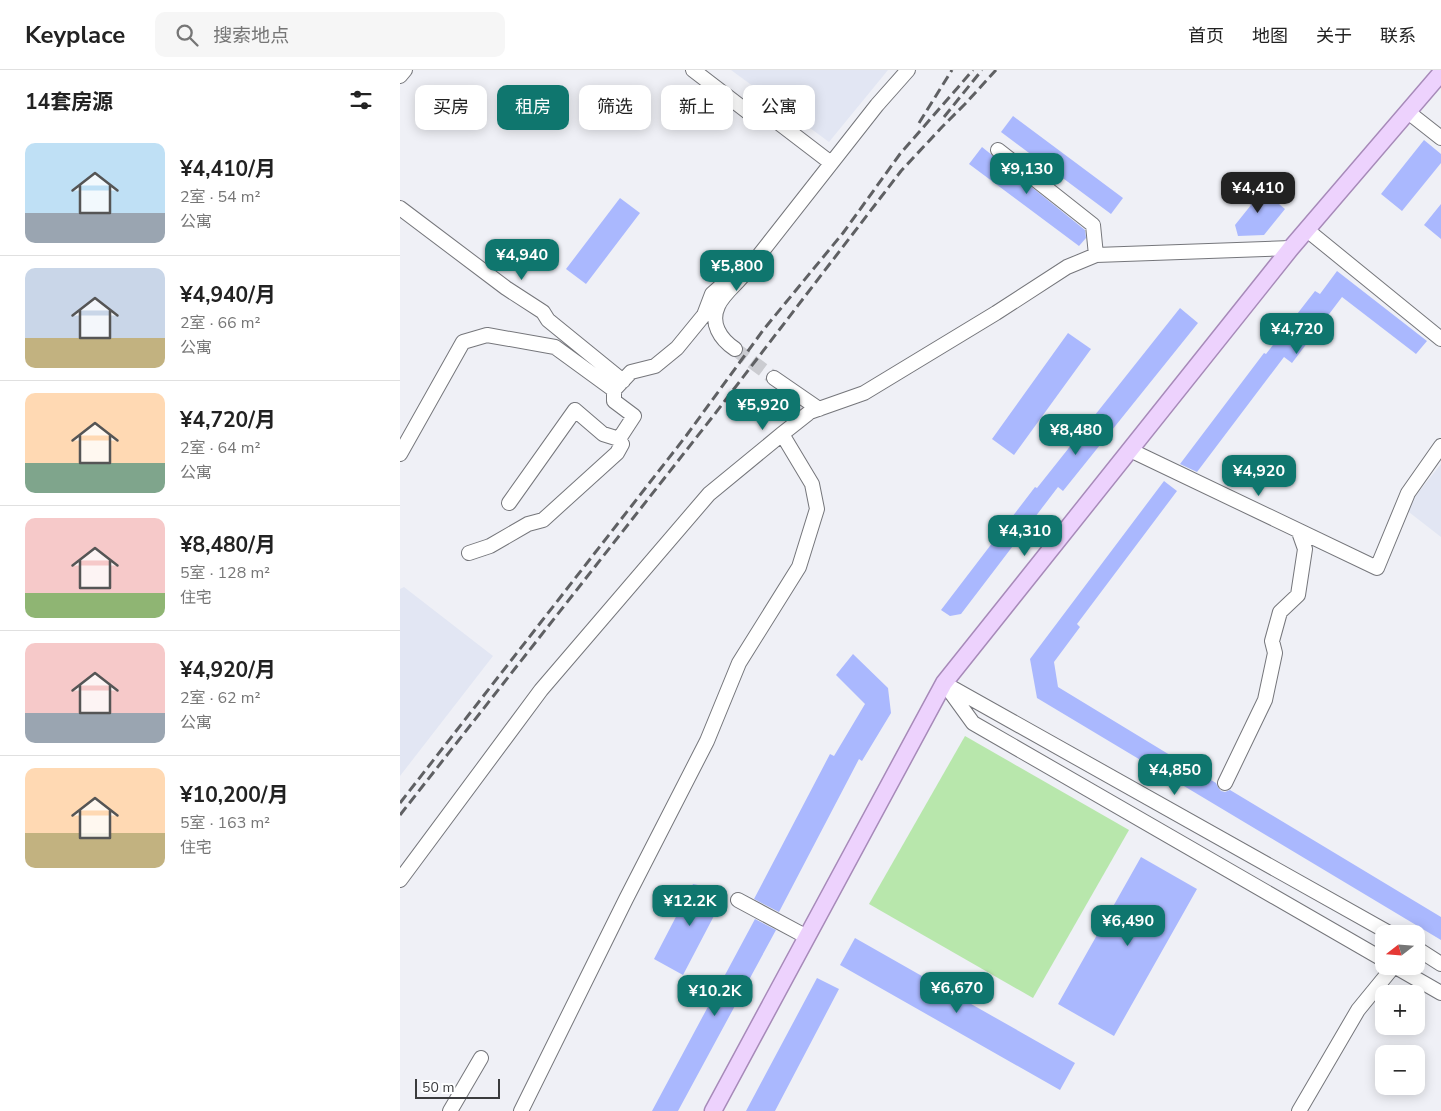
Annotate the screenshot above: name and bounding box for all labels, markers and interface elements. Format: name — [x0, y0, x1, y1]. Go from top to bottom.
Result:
search box — [155, 12, 505, 57]
text: Keyplace — [25, 19, 125, 51]
icon: search — [173, 21, 201, 49]
text: 搜索地点 — [213, 23, 289, 49]
text: 首页 — [1188, 24, 1224, 48]
text: 地图 — [1252, 24, 1288, 48]
text: 关于 — [1316, 24, 1352, 48]
text: 联系 — [1380, 24, 1416, 48]
chip: 买房 — [415, 85, 487, 130]
chip: 租房 — [497, 85, 569, 130]
chip: 筛选 — [579, 85, 651, 130]
chip: 新上 — [661, 85, 733, 130]
chip: 公寓 — [743, 85, 815, 130]
icon: filters — [347, 86, 375, 114]
text: 14套房源 — [25, 88, 113, 116]
pin: ¥9,130 — [986, 152, 1068, 195]
text: ¥4,410/月 — [180, 155, 276, 183]
text: ¥9,130 — [1001, 158, 1053, 180]
icon: home — [65, 163, 125, 223]
pin: ¥4,410 — [1217, 172, 1299, 214]
text: ¥4,410 — [1232, 177, 1284, 199]
text: 2室 · 54 m² — [180, 186, 261, 208]
text: 公寓 — [180, 211, 212, 233]
pin: ¥4,940 — [481, 238, 563, 281]
text: ¥4,940 — [496, 244, 548, 266]
pin: ¥5,800 — [696, 250, 778, 292]
text: ¥5,800 — [711, 255, 763, 277]
text: ¥4,940/月 — [180, 281, 276, 309]
icon: home — [65, 288, 125, 348]
text: 2室 · 66 m² — [180, 312, 261, 334]
pin: ¥4,720 — [1256, 312, 1338, 355]
text: ¥4,720 — [1271, 318, 1323, 340]
text: 公寓 — [180, 337, 212, 359]
pin: ¥5,920 — [722, 388, 804, 431]
text: ¥5,920 — [737, 394, 789, 416]
text: ¥4,720/月 — [180, 406, 276, 434]
icon: home — [65, 413, 125, 473]
pin: ¥8,480 — [1035, 414, 1117, 456]
text: ¥8,480 — [1050, 419, 1102, 441]
text: 2室 · 64 m² — [180, 437, 261, 459]
pin: ¥4,920 — [1218, 454, 1300, 497]
text: ¥4,920 — [1233, 460, 1285, 482]
text: 公寓 — [180, 462, 212, 484]
pin: ¥4,310 — [984, 514, 1066, 557]
text: ¥4,310 — [999, 520, 1051, 542]
text: ¥8,480/月 — [180, 531, 276, 559]
icon: home — [65, 538, 125, 598]
text: 5室 · 128 m² — [180, 562, 270, 584]
text: 住宅 — [180, 587, 212, 609]
text: ¥4,920/月 — [180, 656, 276, 684]
icon: home — [65, 663, 125, 723]
text: 2室 · 62 m² — [180, 687, 261, 709]
text: 公寓 — [180, 712, 212, 734]
pin: ¥4,850 — [1134, 754, 1216, 796]
text: ¥4,850 — [1149, 759, 1201, 781]
text: ¥10,200/月 — [180, 781, 288, 809]
icon: home — [65, 788, 125, 848]
text: 5室 · 163 m² — [180, 812, 270, 834]
text: 住宅 — [180, 837, 212, 859]
pin: ¥12.2K — [649, 884, 731, 927]
text: ¥12.2K — [664, 890, 717, 912]
pin: ¥6,490 — [1087, 904, 1169, 947]
text: ¥6,490 — [1102, 910, 1154, 932]
north arrow — [1375, 925, 1425, 975]
map controls — [1375, 925, 1425, 1095]
pin: ¥6,670 — [916, 972, 998, 1014]
pin: ¥10.2K — [674, 974, 756, 1017]
text: ¥6,670 — [931, 977, 983, 999]
text: ¥10.2K — [689, 980, 742, 1002]
button: + — [1375, 985, 1425, 1035]
button: − — [1375, 1045, 1425, 1095]
scale bar — [415, 1076, 500, 1099]
text: 50 m — [422, 1078, 454, 1097]

